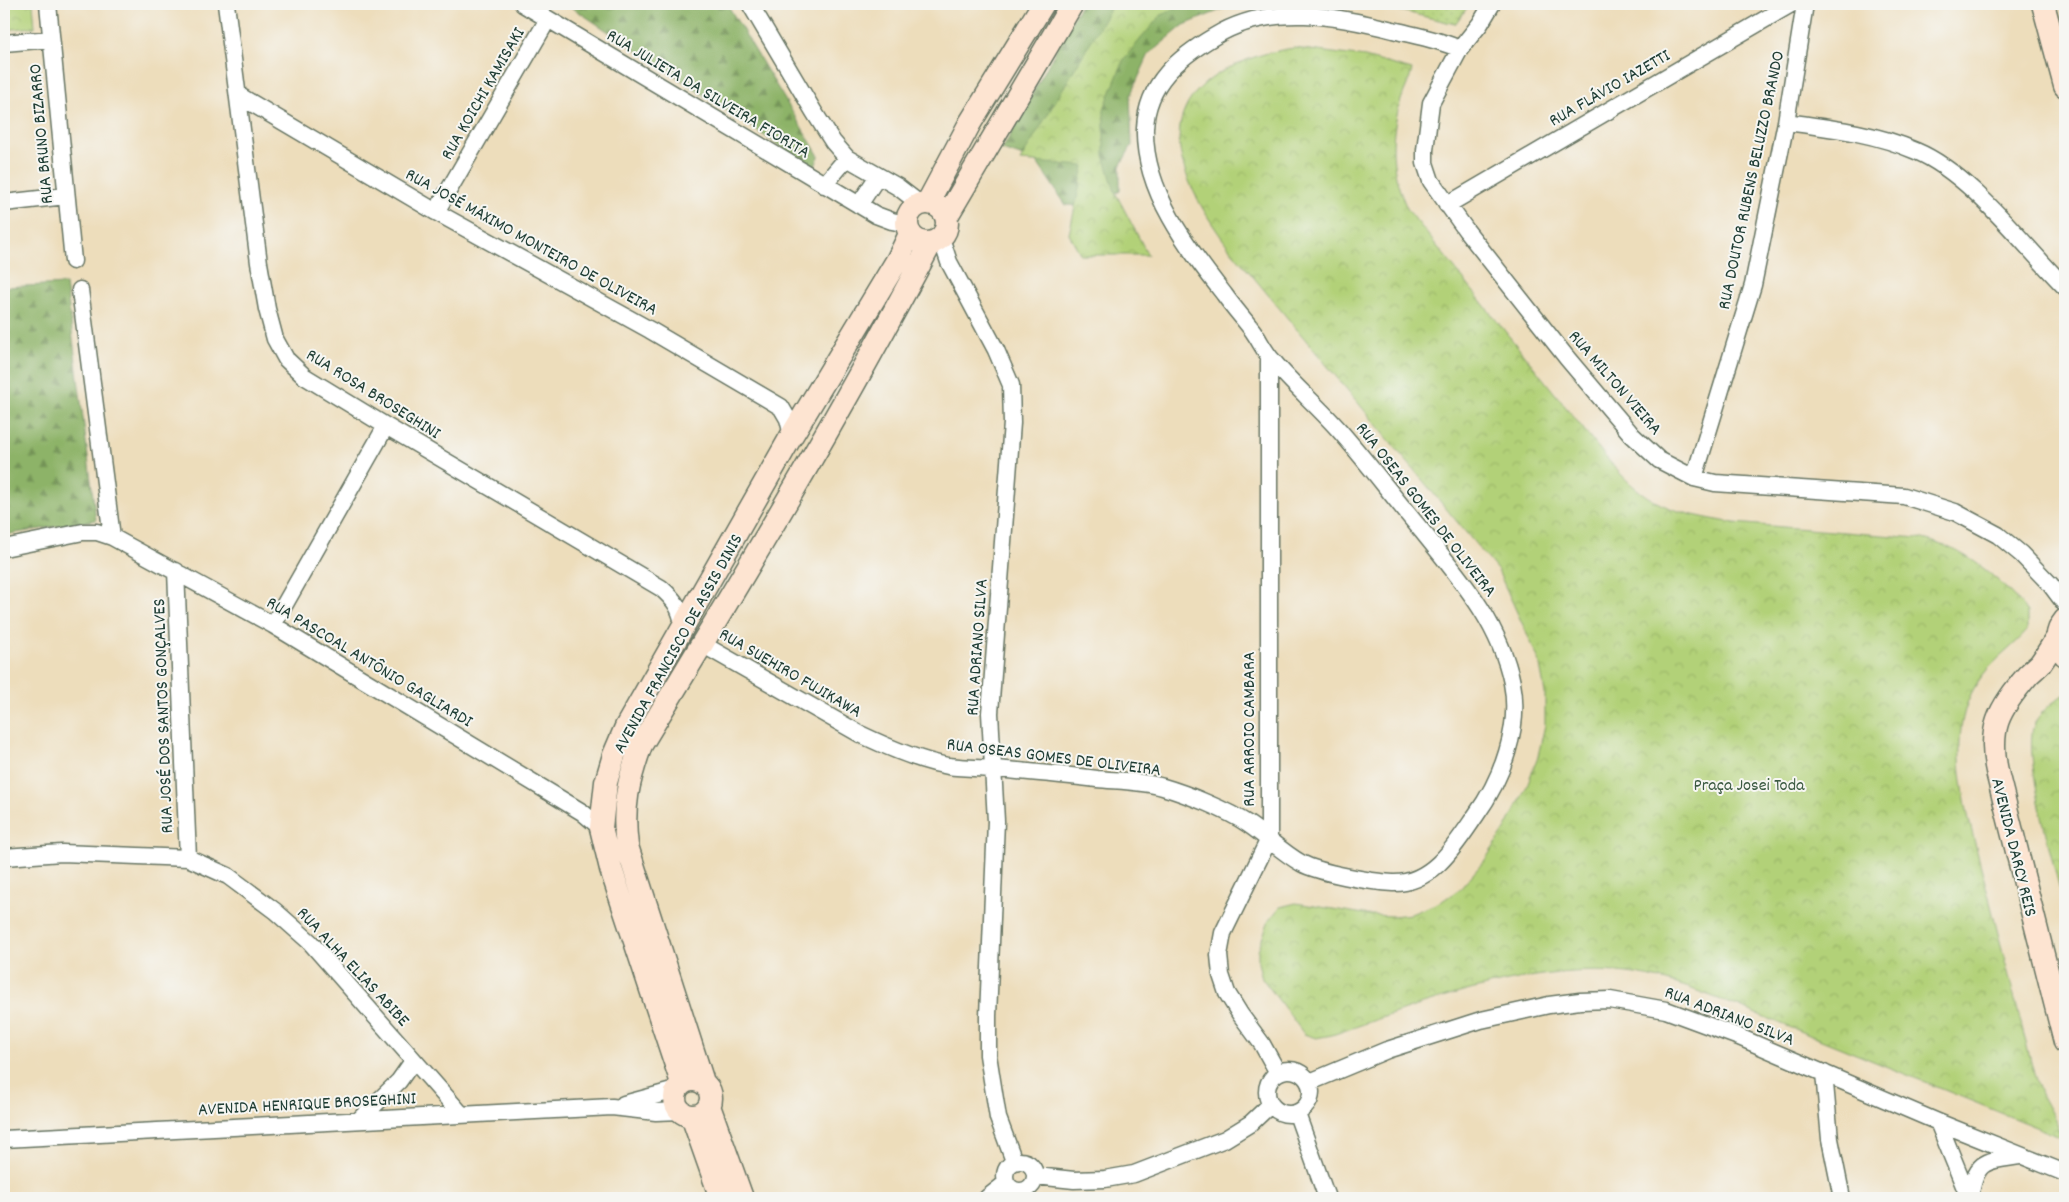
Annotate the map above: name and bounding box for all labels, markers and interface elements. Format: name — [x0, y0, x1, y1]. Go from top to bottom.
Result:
street label: RUA KOICHI KAMISAKI — [436, 23, 533, 165]
street label: RUA JULIETA DA SILVEIRA FIORITA — [601, 24, 814, 166]
street label: RUA FLÁVIO IAZETTI — [1545, 44, 1676, 134]
street label: RUA DOUTOR RUBENS BELUZZO BRANDO — [1713, 49, 1792, 312]
street label: RUA BRUNO BIZARRO — [24, 63, 61, 205]
street label: RUA JOSÉ MÁXIMO MONTEIRO DE OLIVEIRA — [400, 163, 662, 323]
street label: RUA MILTON VIEIRA — [1561, 326, 1667, 442]
street label: RUA ROSA BROSEGHINI — [301, 344, 445, 447]
street label: RUA OSEAS GOMES DE OLIVEIRA — [1349, 418, 1501, 603]
street label: AVENIDA FRANCISCO DE ASSIS DINIS — [608, 530, 750, 759]
street label: RUA ADRIANO SILVA — [961, 578, 996, 717]
street label: RUA PASCOAL ANTÔNIO GAGLIARDI — [261, 591, 477, 735]
street label: RUA JOSÉ DOS SANTOS GONÇALVES — [148, 598, 181, 834]
street label: RUA SUEHIRO FUJIKAWA — [714, 623, 866, 725]
street label: RUA ARROIO CAMBARA — [1238, 651, 1263, 807]
street label: RUA OSEAS GOMES DE OLIVEIRA — [945, 733, 1162, 784]
park label: Praça Josei Toda — [1693, 774, 1805, 799]
street label: AVENIDA DARCY REIS — [1983, 776, 2042, 920]
street label: RUA ALHA ELIAS ABIBE — [290, 902, 414, 1033]
street label: RUA ADRIANO SILVA — [1660, 981, 1798, 1054]
street label: AVENIDA HENRIQUE BROSEGHINI — [197, 1087, 417, 1124]

